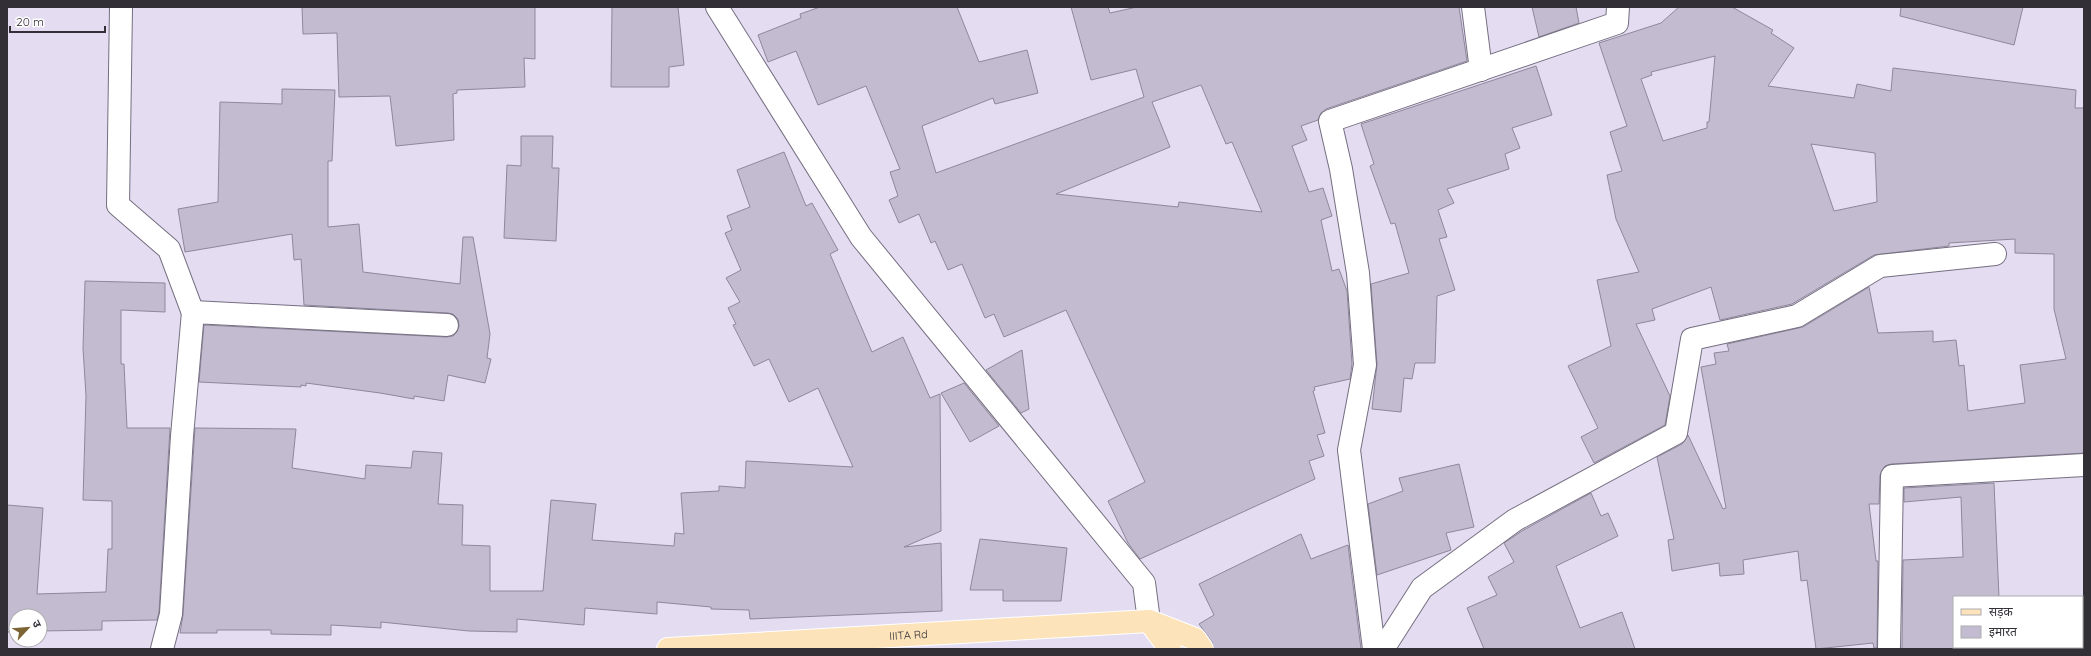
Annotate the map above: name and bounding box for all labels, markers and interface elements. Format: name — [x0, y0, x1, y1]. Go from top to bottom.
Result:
scale bar — [10, 8, 105, 34]
text: 20 m — [16, 14, 44, 29]
legend — [1953, 596, 2083, 648]
text: सड़क — [1989, 604, 2014, 619]
north arrow — [8, 608, 48, 648]
text: उ — [29, 618, 45, 630]
text: इमारत — [1989, 624, 2018, 639]
street label: IIITA Rd — [889, 627, 928, 643]

